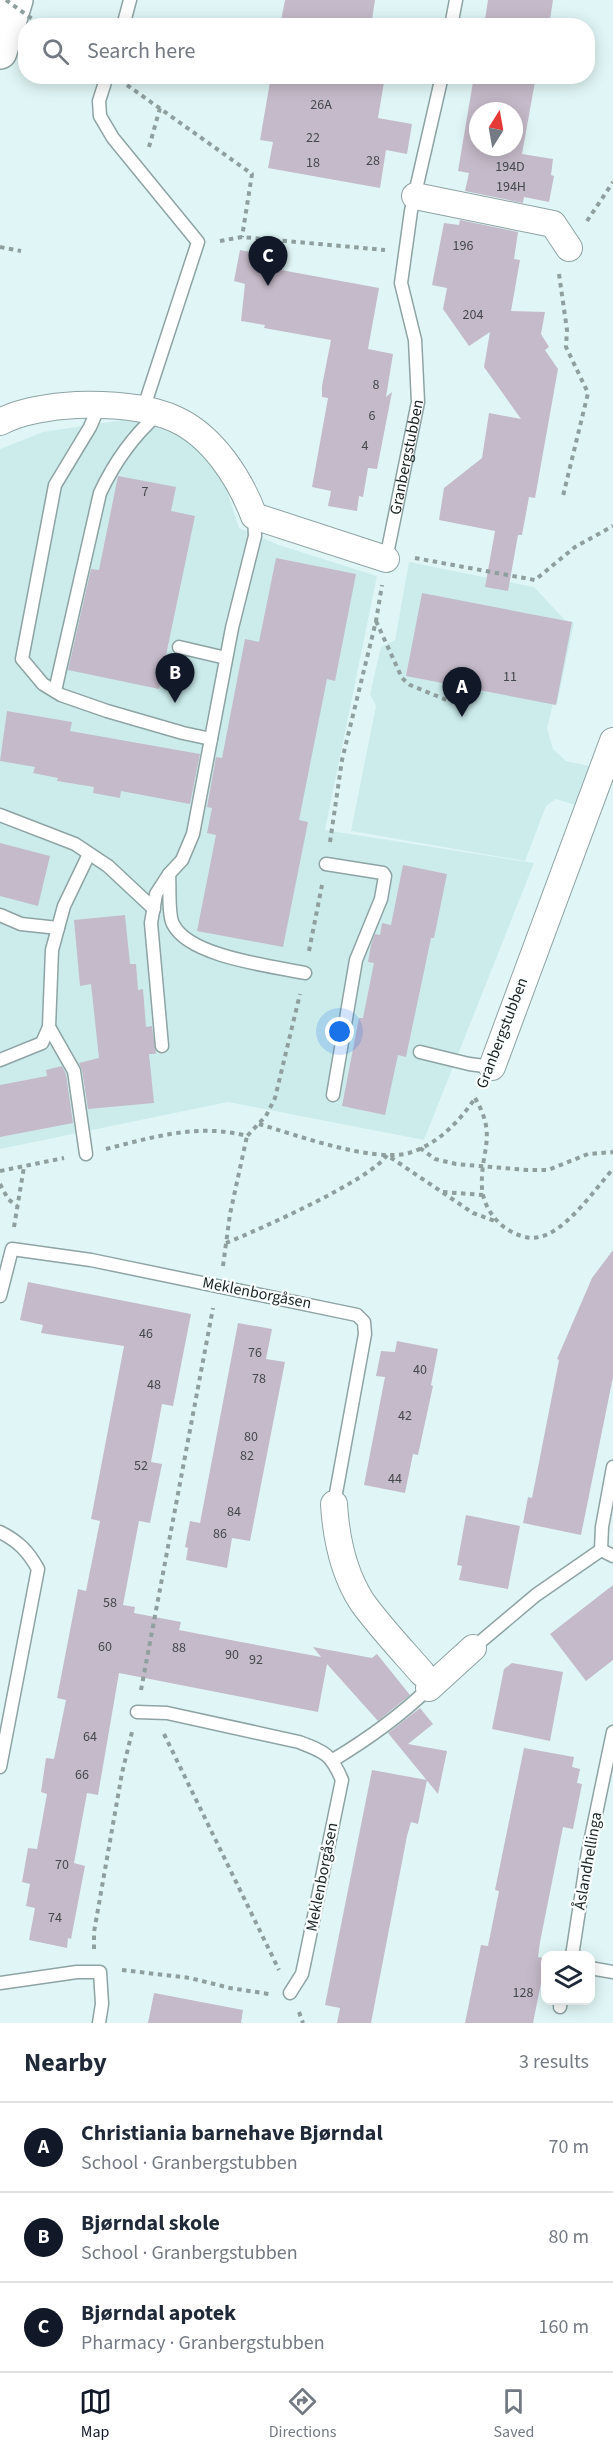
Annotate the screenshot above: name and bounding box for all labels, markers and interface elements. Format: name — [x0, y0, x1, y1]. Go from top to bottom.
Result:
search box — [18, 18, 595, 84]
icon: search — [39, 35, 72, 68]
text: Search here — [87, 35, 195, 67]
house number: 26A — [310, 95, 332, 115]
north arrow — [469, 102, 523, 156]
house number: 22 — [306, 128, 320, 148]
house number: 28 — [366, 151, 380, 171]
house number: 18 — [306, 153, 320, 173]
house number: 194D — [495, 157, 525, 177]
house number: 194H — [496, 177, 526, 197]
pin: C — [248, 236, 288, 286]
house number: 196 — [453, 236, 473, 256]
house number: 204 — [463, 305, 483, 325]
house number: 8 — [373, 375, 380, 395]
street label: Granbergstubben — [384, 398, 429, 517]
house number: 6 — [369, 406, 376, 426]
house number: 4 — [362, 436, 369, 456]
house number: 7 — [142, 482, 149, 502]
pin: B — [156, 654, 195, 703]
house number: 11 — [503, 667, 517, 687]
pin: A — [442, 668, 482, 717]
street label: Granbergstubben — [471, 974, 533, 1092]
your location — [325, 1017, 354, 1046]
street label: Meklenborgåsen — [201, 1272, 313, 1314]
house number: 46 — [139, 1324, 153, 1344]
house number: 76 — [248, 1343, 262, 1363]
house number: 40 — [413, 1360, 427, 1380]
house number: 78 — [252, 1369, 266, 1389]
house number: 48 — [147, 1375, 161, 1395]
house number: 42 — [398, 1406, 412, 1426]
house number: 80 — [244, 1427, 258, 1447]
house number: 82 — [240, 1446, 254, 1466]
house number: 52 — [134, 1456, 148, 1476]
house number: 44 — [388, 1469, 402, 1489]
house number: 84 — [227, 1502, 241, 1522]
house number: 86 — [213, 1524, 227, 1544]
house number: 58 — [103, 1593, 117, 1613]
house number: 60 — [98, 1637, 112, 1657]
house number: 88 — [172, 1638, 186, 1658]
house number: 90 — [225, 1645, 239, 1665]
house number: 92 — [249, 1650, 263, 1670]
house number: 64 — [83, 1727, 97, 1747]
house number: 66 — [75, 1765, 89, 1785]
street label: Åslandhellinga — [569, 1810, 607, 1912]
street label: Meklenborgåsen — [301, 1821, 343, 1933]
house number: 70 — [55, 1855, 69, 1875]
house number: 74 — [48, 1908, 62, 1928]
map controls — [541, 1951, 595, 2005]
button: layers — [541, 1951, 595, 2005]
house number: 128 — [513, 1983, 533, 2003]
text: Nearby — [24, 2044, 107, 2081]
text: 3 results — [519, 2048, 589, 2076]
text: Christiania barnehave Bjørndal — [81, 2117, 383, 2149]
text: A — [38, 2133, 49, 2161]
text: 70 m — [549, 2133, 589, 2161]
text: School · Granbergstubben — [81, 2149, 298, 2177]
text: Bjørndal skole — [81, 2207, 220, 2239]
text: B — [37, 2223, 50, 2251]
text: 80 m — [549, 2223, 589, 2251]
text: School · Granbergstubben — [81, 2239, 298, 2267]
text: Bjørndal apotek — [81, 2297, 236, 2329]
text: C — [38, 2313, 49, 2341]
text: 160 m — [539, 2313, 589, 2341]
text: Pharmacy · Granbergstubben — [81, 2329, 325, 2357]
tab: Map — [79, 2385, 112, 2443]
tab: Directions — [269, 2385, 336, 2443]
tab: Saved — [494, 2385, 534, 2443]

